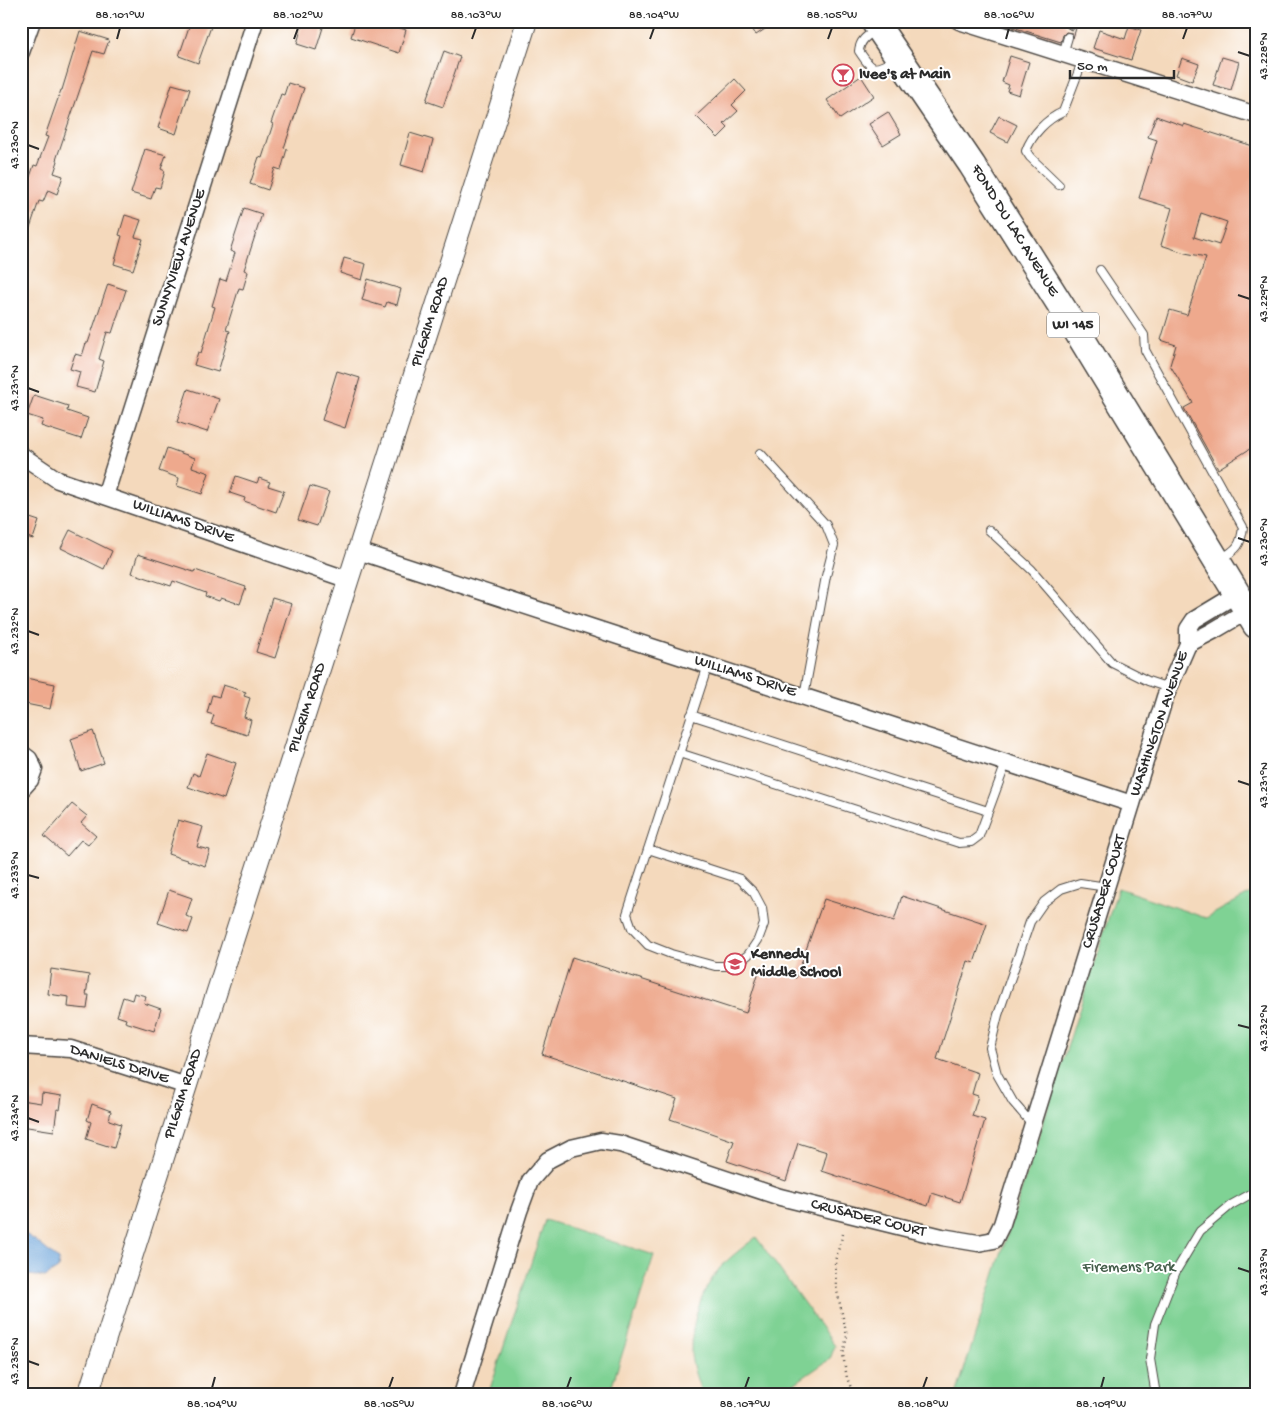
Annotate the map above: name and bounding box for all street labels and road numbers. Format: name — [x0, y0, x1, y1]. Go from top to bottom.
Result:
street label: FOND DU LAC AVENUE — [965, 161, 1063, 301]
street label: SUNNYVIEW AVENUE — [149, 186, 211, 329]
street label: PILGRIM ROAD — [407, 274, 455, 370]
road number: WI 145 — [1047, 312, 1099, 338]
street label: WILLIAMS DRIVE — [130, 496, 237, 549]
street label: WASHINGTON AVENUE — [1126, 648, 1194, 799]
street label: WILLIAMS DRIVE — [692, 652, 799, 703]
street label: PILGRIM ROAD — [284, 660, 332, 756]
street label: CRUSADER COURT — [1079, 832, 1132, 951]
street label: DANIELS DRIVE — [66, 1041, 172, 1089]
street label: PILGRIM ROAD — [160, 1046, 208, 1142]
street label: CRUSADER COURT — [809, 1196, 928, 1243]

